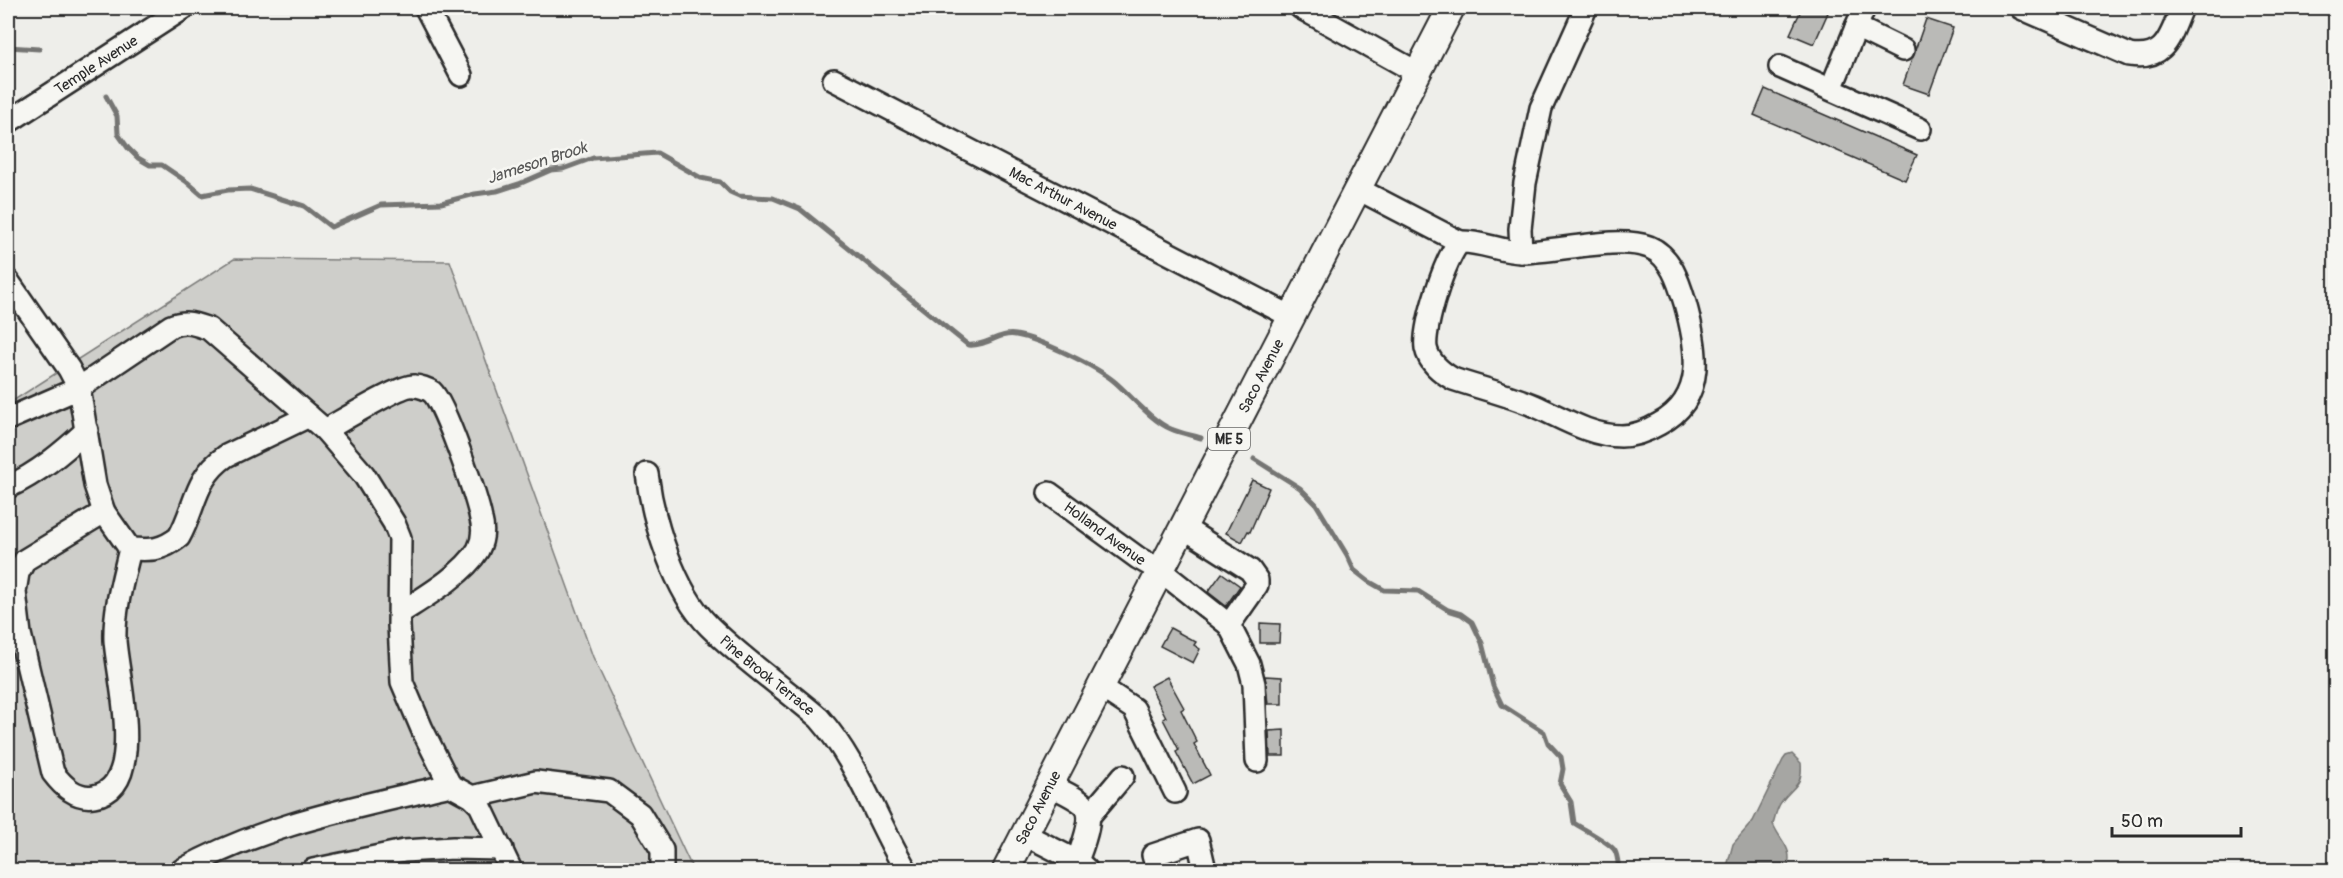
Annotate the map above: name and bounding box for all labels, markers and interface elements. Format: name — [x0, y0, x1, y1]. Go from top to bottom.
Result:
street label: Temple Avenue — [51, 31, 142, 99]
water label: Jameson Brook — [485, 137, 591, 189]
street label: Mac Arthur Avenue — [1006, 163, 1121, 235]
street label: Saco Avenue — [1234, 335, 1288, 416]
road number: ME 5 — [1208, 428, 1250, 450]
street label: Holland Avenue — [1060, 498, 1149, 570]
street label: Pine Brook Terrace — [716, 631, 819, 720]
street label: Saco Avenue — [1011, 767, 1065, 848]
scale bar — [2112, 800, 2241, 838]
text: 50 m — [2121, 810, 2163, 833]

